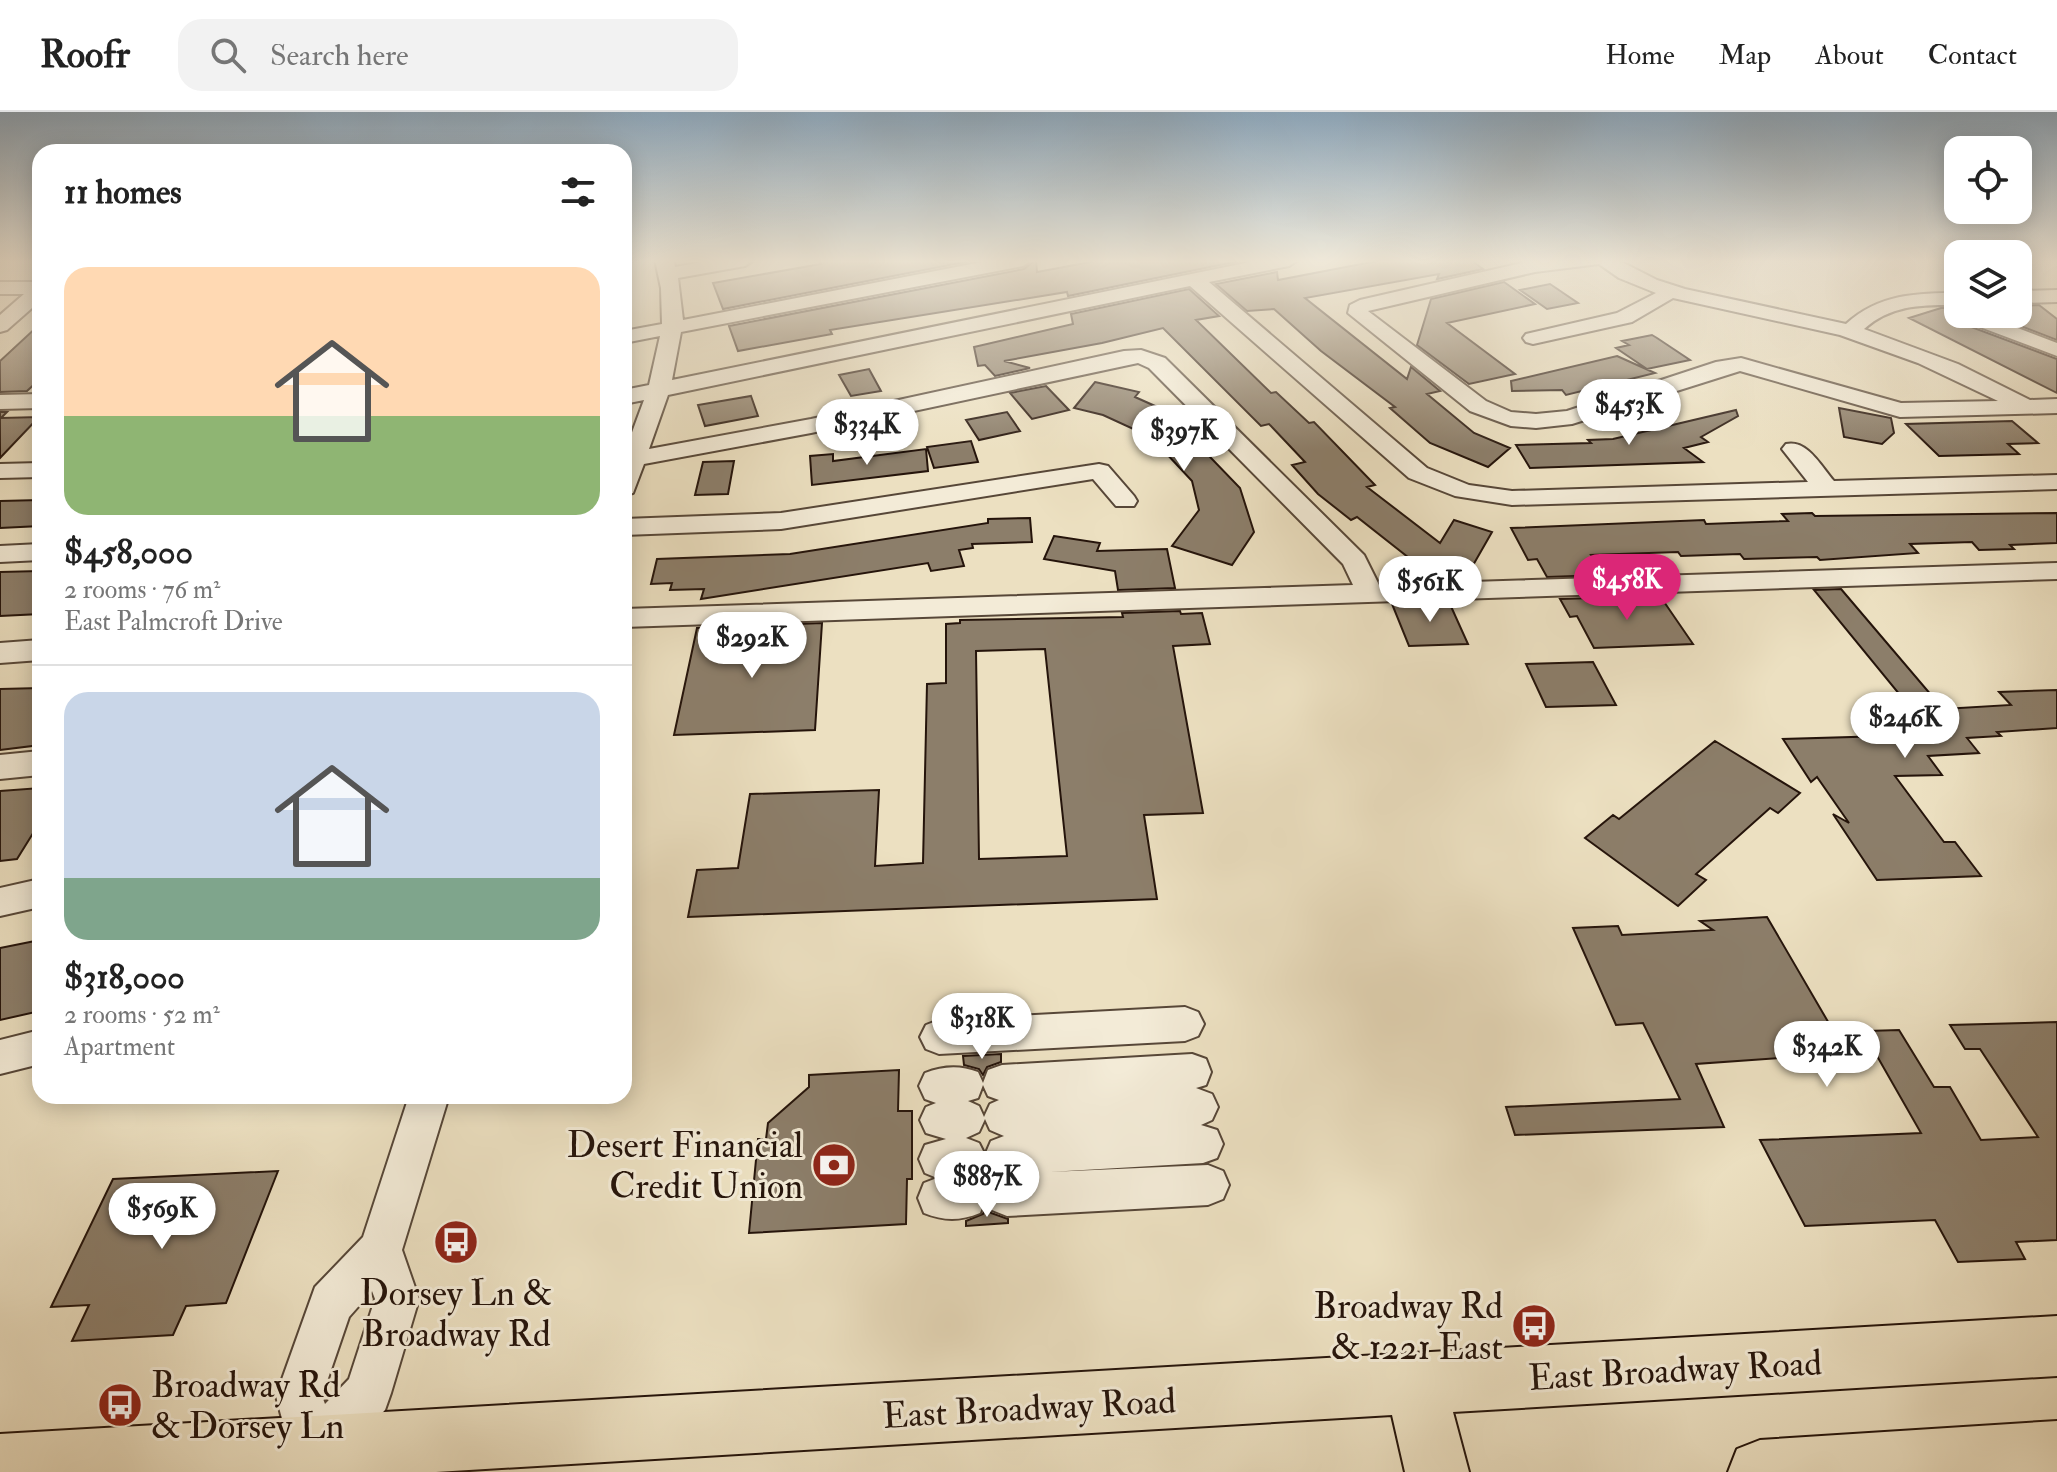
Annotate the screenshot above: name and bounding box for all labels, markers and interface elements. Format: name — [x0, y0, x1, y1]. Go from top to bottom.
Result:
search box — [178, 19, 738, 91]
text: Roofr — [40, 31, 130, 79]
icon: search — [206, 33, 250, 77]
text: Search here — [270, 37, 409, 74]
text: Home — [1605, 38, 1675, 73]
text: Map — [1719, 38, 1771, 73]
text: About — [1815, 38, 1884, 73]
text: Contact — [1928, 38, 2017, 73]
map controls — [1944, 136, 2032, 328]
button: locate — [1944, 136, 2032, 224]
icon: filters — [556, 170, 600, 214]
text: 11 homes — [64, 171, 182, 214]
button: layers — [1944, 240, 2032, 328]
icon: home — [260, 319, 404, 463]
pin: $453K — [1573, 379, 1685, 447]
text: $453K — [1595, 389, 1663, 421]
pin: $334K — [811, 399, 923, 467]
pin: $397K — [1128, 405, 1240, 473]
text: $334K — [834, 409, 900, 441]
text: $397K — [1150, 415, 1218, 447]
text: $458,000 — [64, 531, 193, 574]
pin: $458K — [1571, 554, 1683, 622]
pin: $561K — [1374, 556, 1486, 624]
text: $458K — [1592, 564, 1662, 596]
text: $561K — [1397, 566, 1463, 598]
text: 2 rooms · 76 m² — [64, 574, 220, 606]
text: East Palmcroft Drive — [64, 606, 283, 638]
pin: $292K — [696, 612, 808, 680]
text: $292K — [716, 622, 788, 654]
pin: $246K — [1849, 692, 1961, 760]
text: $246K — [1868, 702, 1942, 734]
icon: home — [260, 744, 404, 888]
text: $318,000 — [64, 956, 185, 999]
pin: $318K — [926, 993, 1038, 1061]
text: 2 rooms · 52 m² — [64, 999, 220, 1031]
text: $318K — [950, 1003, 1014, 1035]
pin: $342K — [1771, 1021, 1883, 1089]
text: Apartment — [64, 1031, 175, 1063]
text: $342K — [1792, 1031, 1862, 1063]
place label: Desert Financial Credit Union — [567, 1123, 803, 1209]
bank icon: Desert Financial Credit Union — [810, 1141, 858, 1189]
pin: $887K — [931, 1151, 1043, 1219]
text: $887K — [952, 1161, 1022, 1193]
pin: $569K — [106, 1183, 218, 1251]
text: $569K — [127, 1193, 197, 1225]
bus stop icon: Dorsey Ln & Broadway Rd — [432, 1218, 480, 1266]
place label: Dorsey Ln & Broadway Rd — [359, 1271, 553, 1357]
place label: Broadway Rd & 1221 East — [1313, 1284, 1503, 1370]
bus stop icon: Broadway Rd & 1221 East — [1510, 1302, 1558, 1350]
street label: East Broadway Road — [1527, 1340, 1823, 1401]
place label: Broadway Rd & Dorsey Ln — [151, 1363, 344, 1449]
street label: East Broadway Road — [881, 1378, 1177, 1439]
bus stop icon: Broadway Rd & Dorsey Ln — [96, 1381, 144, 1429]

